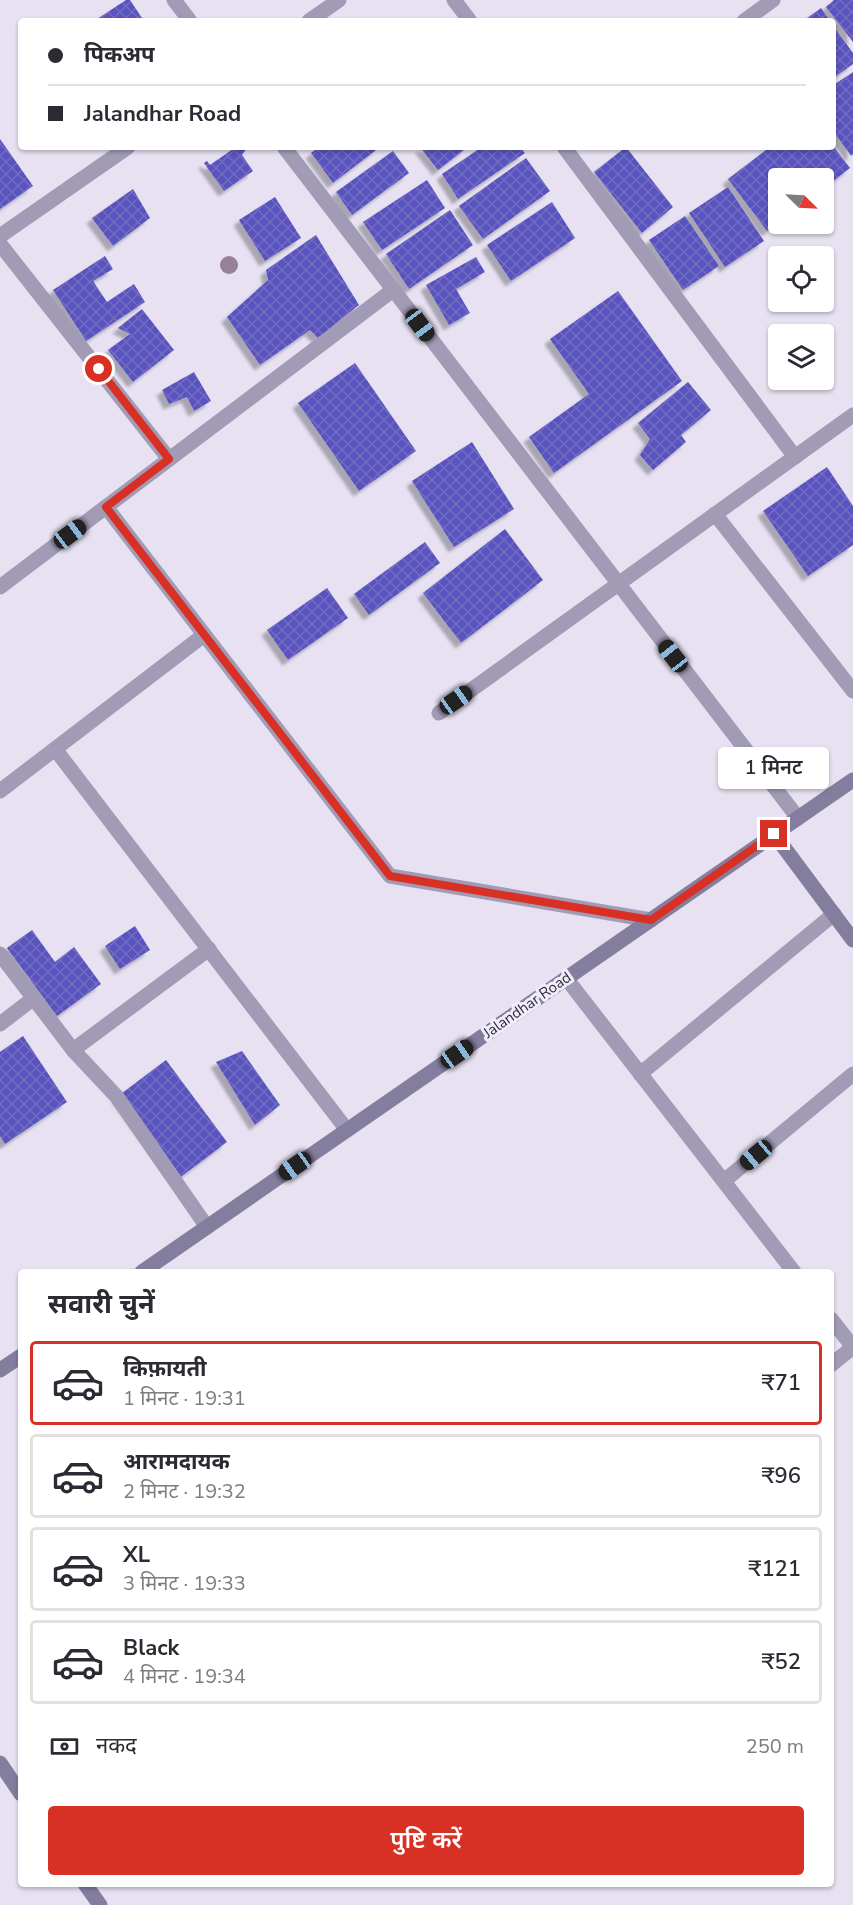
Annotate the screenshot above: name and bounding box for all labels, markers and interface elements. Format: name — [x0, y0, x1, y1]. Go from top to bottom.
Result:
text: पिकअप — [84, 40, 155, 70]
text: Jalandhar Road — [84, 99, 241, 129]
north arrow — [768, 168, 834, 234]
map controls — [768, 168, 834, 390]
button: locate — [768, 246, 834, 312]
car — [402, 305, 438, 345]
button: layers — [768, 324, 834, 390]
route start — [85, 355, 112, 382]
car — [50, 516, 90, 552]
car — [655, 636, 691, 676]
car — [436, 682, 476, 718]
callout: 1 मिनट — [718, 747, 830, 789]
text: 1 मिनट — [745, 754, 802, 781]
route end — [760, 820, 787, 847]
street label: Jalandhar Road — [478, 967, 575, 1043]
car — [437, 1036, 477, 1072]
car — [736, 1137, 776, 1173]
car — [275, 1148, 315, 1184]
text: सवारी चुनें — [48, 1286, 155, 1323]
text: किफ़ायती — [123, 1354, 207, 1384]
icon: car — [51, 1356, 105, 1410]
text: ₹71 — [761, 1368, 801, 1398]
text: 1 मिनट · 19:31 — [123, 1385, 246, 1412]
text: आरामदायक — [123, 1447, 230, 1477]
icon: car — [51, 1449, 105, 1503]
text: ₹96 — [761, 1461, 801, 1491]
text: 2 मिनट · 19:32 — [123, 1478, 246, 1505]
text: XL — [123, 1540, 150, 1570]
icon: car — [51, 1542, 105, 1596]
text: ₹121 — [748, 1554, 801, 1584]
text: 3 मिनट · 19:33 — [123, 1570, 246, 1597]
text: Black — [123, 1633, 179, 1663]
icon: car — [51, 1635, 105, 1689]
text: ₹52 — [761, 1647, 801, 1677]
text: 4 मिनट · 19:34 — [123, 1663, 246, 1690]
icon: cash — [48, 1730, 81, 1763]
text: नकद — [96, 1731, 137, 1761]
text: 250 m — [746, 1733, 804, 1760]
button: पुष्टि करें — [48, 1806, 804, 1875]

